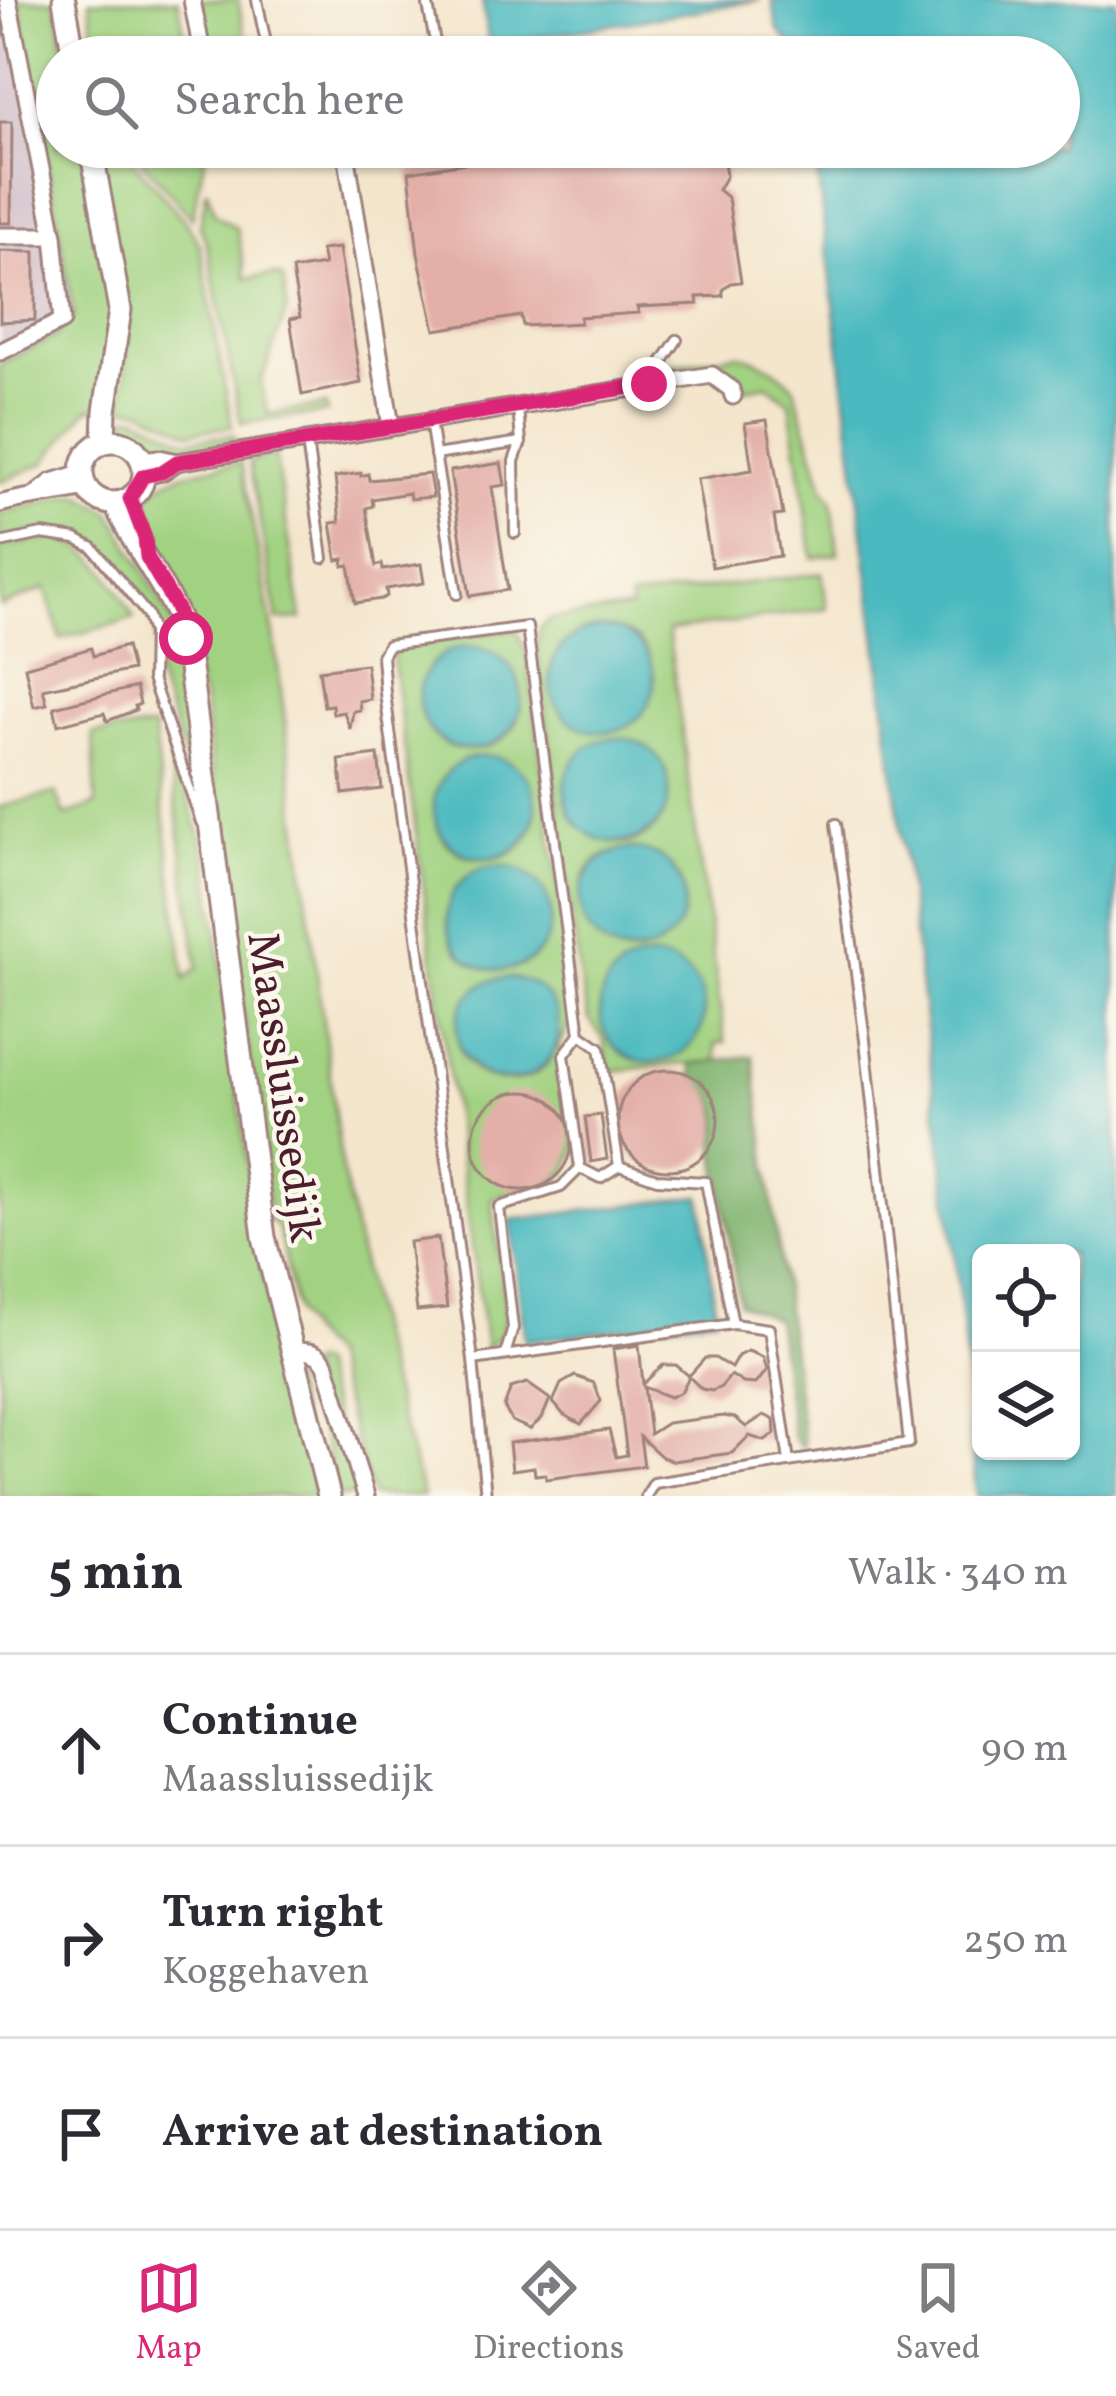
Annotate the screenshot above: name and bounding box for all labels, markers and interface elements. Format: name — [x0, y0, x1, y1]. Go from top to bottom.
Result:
search box — [36, 36, 1080, 168]
icon: search — [78, 69, 144, 135]
text: Search here — [174, 71, 405, 134]
route end — [622, 357, 676, 411]
route start — [159, 611, 213, 665]
street label: Maassluissedijk — [229, 928, 335, 1247]
map controls — [972, 1244, 1080, 1460]
button: locate — [972, 1244, 1080, 1352]
button: layers — [972, 1352, 1080, 1460]
text: 5 min — [48, 1539, 184, 1610]
text: Walk · 340 m — [848, 1547, 1068, 1601]
text: Continue — [162, 1691, 358, 1754]
icon: ahead — [48, 1717, 114, 1783]
text: 90 m — [981, 1723, 1068, 1777]
text: Maassluissedijk — [162, 1754, 433, 1808]
text: Turn right — [162, 1883, 383, 1946]
icon: right — [48, 1909, 114, 1975]
text: 250 m — [963, 1915, 1068, 1969]
text: Koggehaven — [162, 1946, 369, 2000]
icon: arrive — [48, 2101, 114, 2167]
text: Arrive at destination — [162, 2102, 603, 2165]
tab: Map — [136, 2255, 202, 2373]
tab: Directions — [473, 2255, 624, 2373]
tab: Saved — [895, 2255, 980, 2373]

